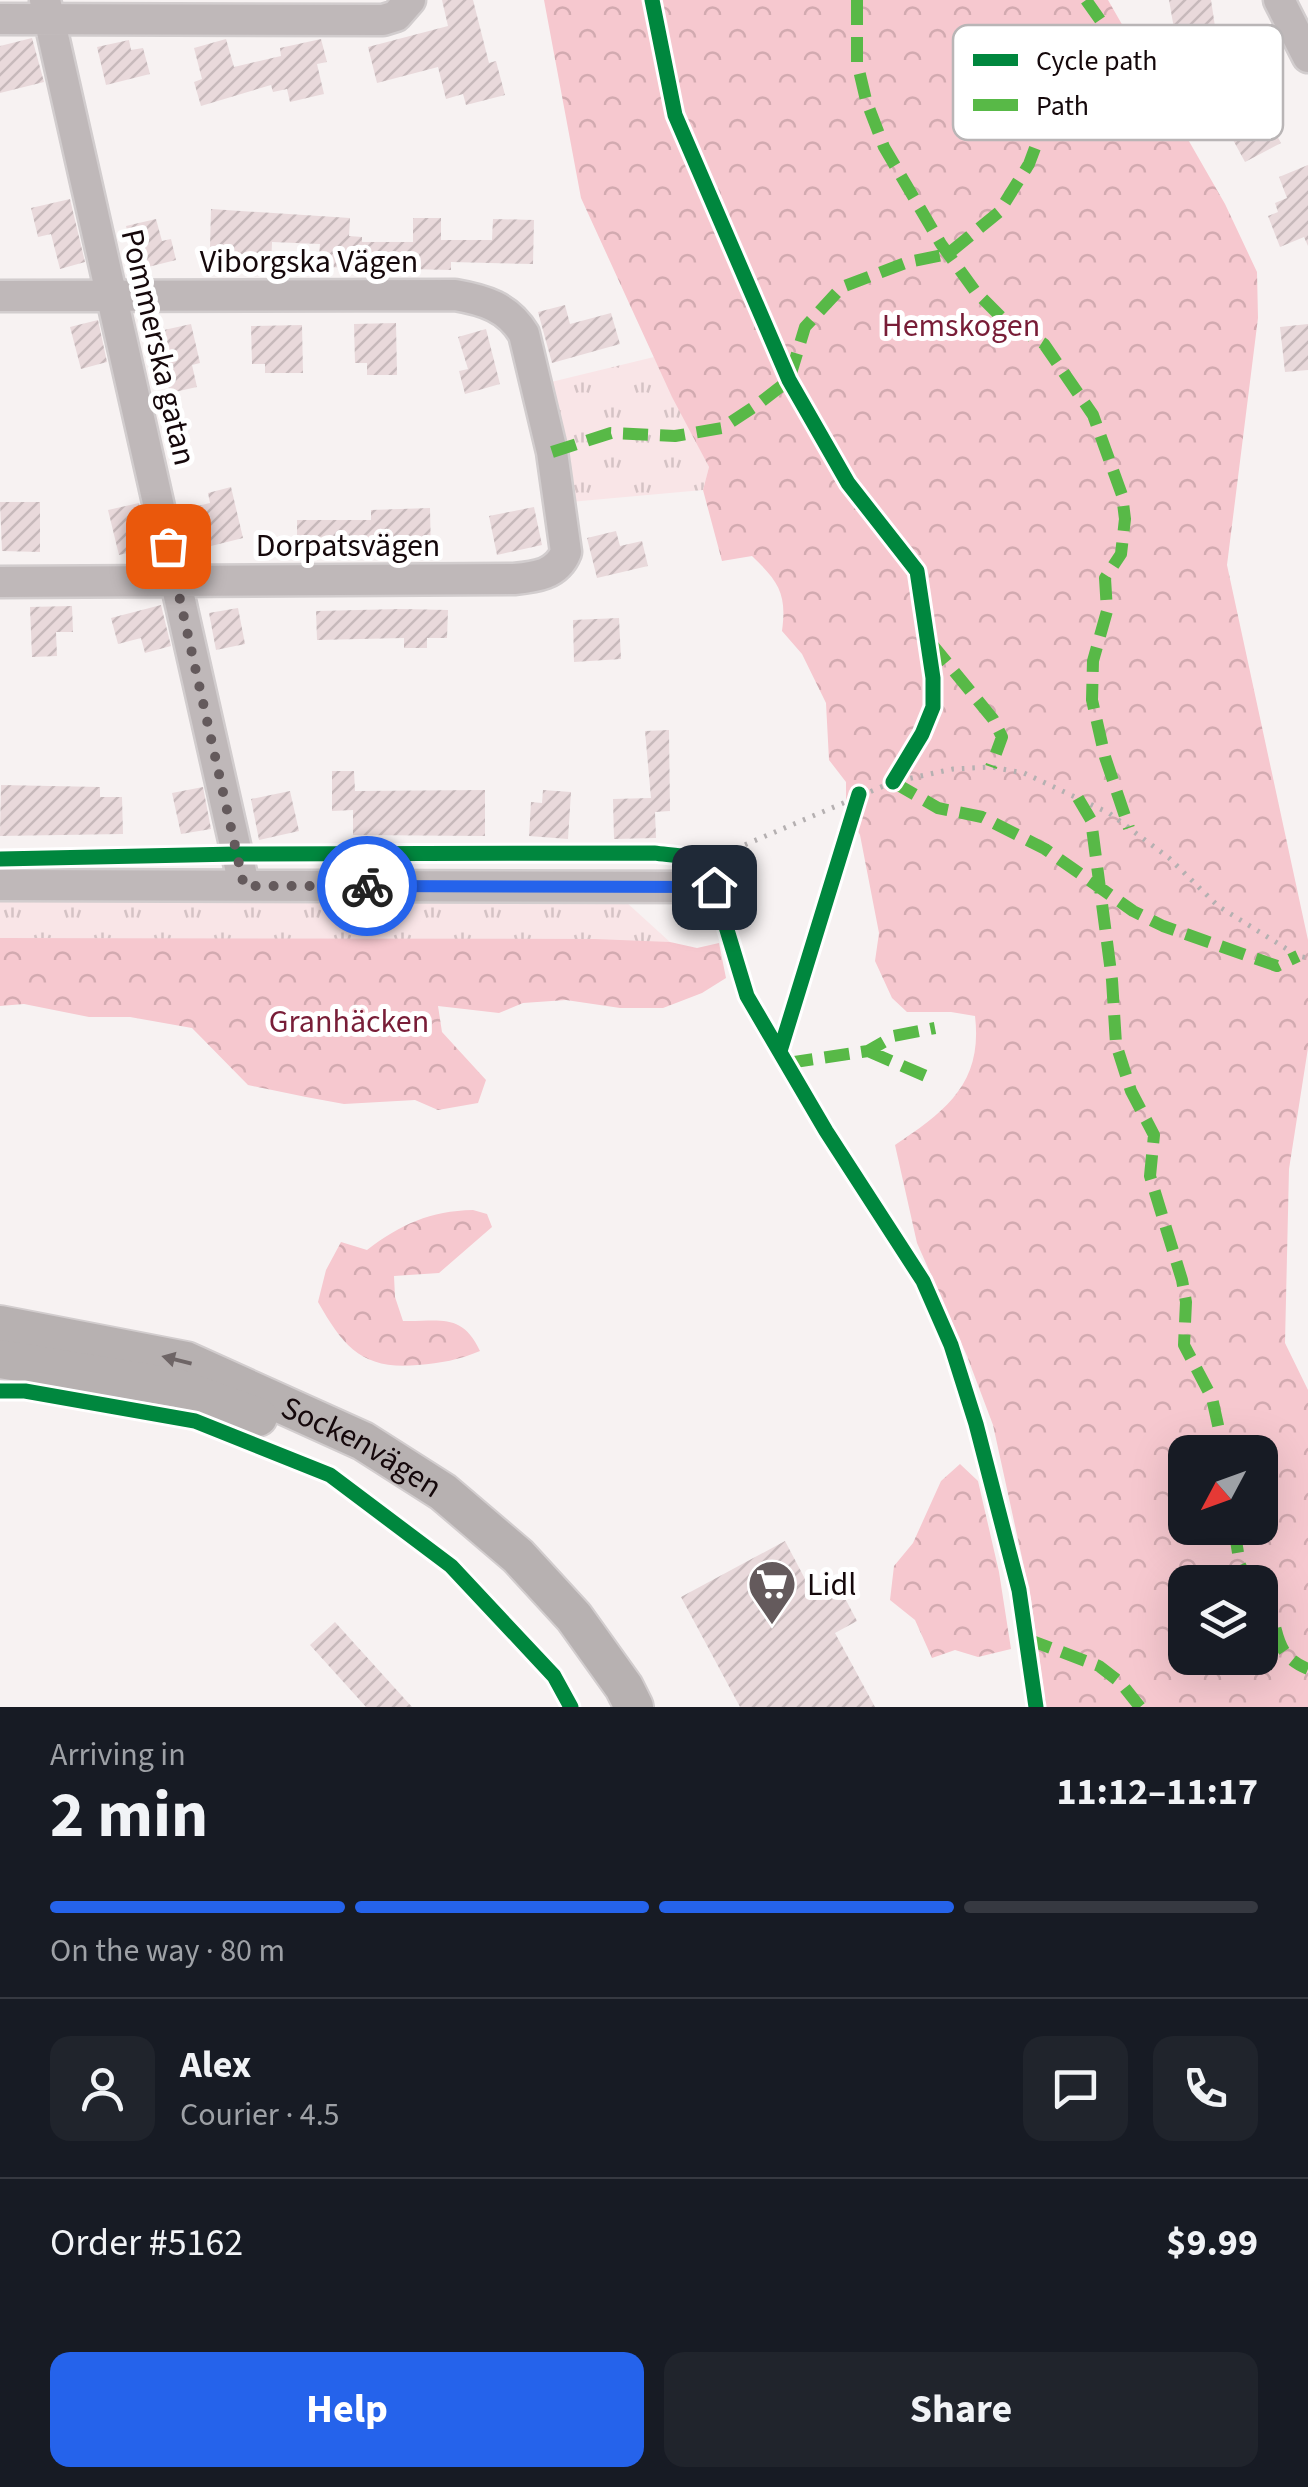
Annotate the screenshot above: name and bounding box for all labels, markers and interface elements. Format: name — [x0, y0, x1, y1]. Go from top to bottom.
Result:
legend — [953, 25, 1283, 140]
text: Cycle path — [1036, 41, 1158, 81]
text: Path — [1036, 86, 1089, 126]
street label: Pommerska gatan — [108, 225, 208, 470]
street label: Viborgska Vägen — [200, 239, 418, 285]
park label: Hemskogen — [882, 303, 1040, 349]
pin — [126, 504, 211, 589]
icon: bag — [141, 519, 196, 574]
street label: Dorpatsvägen — [256, 523, 440, 569]
courier — [317, 836, 417, 936]
pin — [672, 845, 757, 930]
icon: bike — [340, 859, 395, 914]
icon: home — [687, 860, 742, 915]
park label: Granhäcken — [269, 999, 429, 1045]
one-way arrow — [161, 1352, 192, 1367]
street label: Sockenvägen — [274, 1385, 451, 1510]
north arrow — [1168, 1435, 1278, 1545]
map controls — [1168, 1435, 1278, 1675]
supermarket icon: Lidl — [746, 1558, 798, 1626]
place label: Lidl — [807, 1562, 856, 1608]
button: layers — [1168, 1565, 1278, 1675]
text: Arriving in — [50, 1732, 186, 1778]
text: 11:12–11:17 — [1056, 1765, 1258, 1819]
text: 2 min — [50, 1769, 208, 1862]
text: On the way · 80 m — [50, 1928, 285, 1974]
button: person — [50, 2036, 155, 2141]
button: chat — [1023, 2036, 1128, 2141]
button: phone — [1153, 2036, 1258, 2141]
text: Alex — [180, 2038, 251, 2092]
text: Courier · 4.5 — [180, 2092, 340, 2138]
text: Order #5162 — [50, 2216, 243, 2270]
text: $9.99 — [1166, 2216, 1258, 2270]
button: Help — [50, 2352, 644, 2467]
button: Share — [664, 2352, 1258, 2467]

